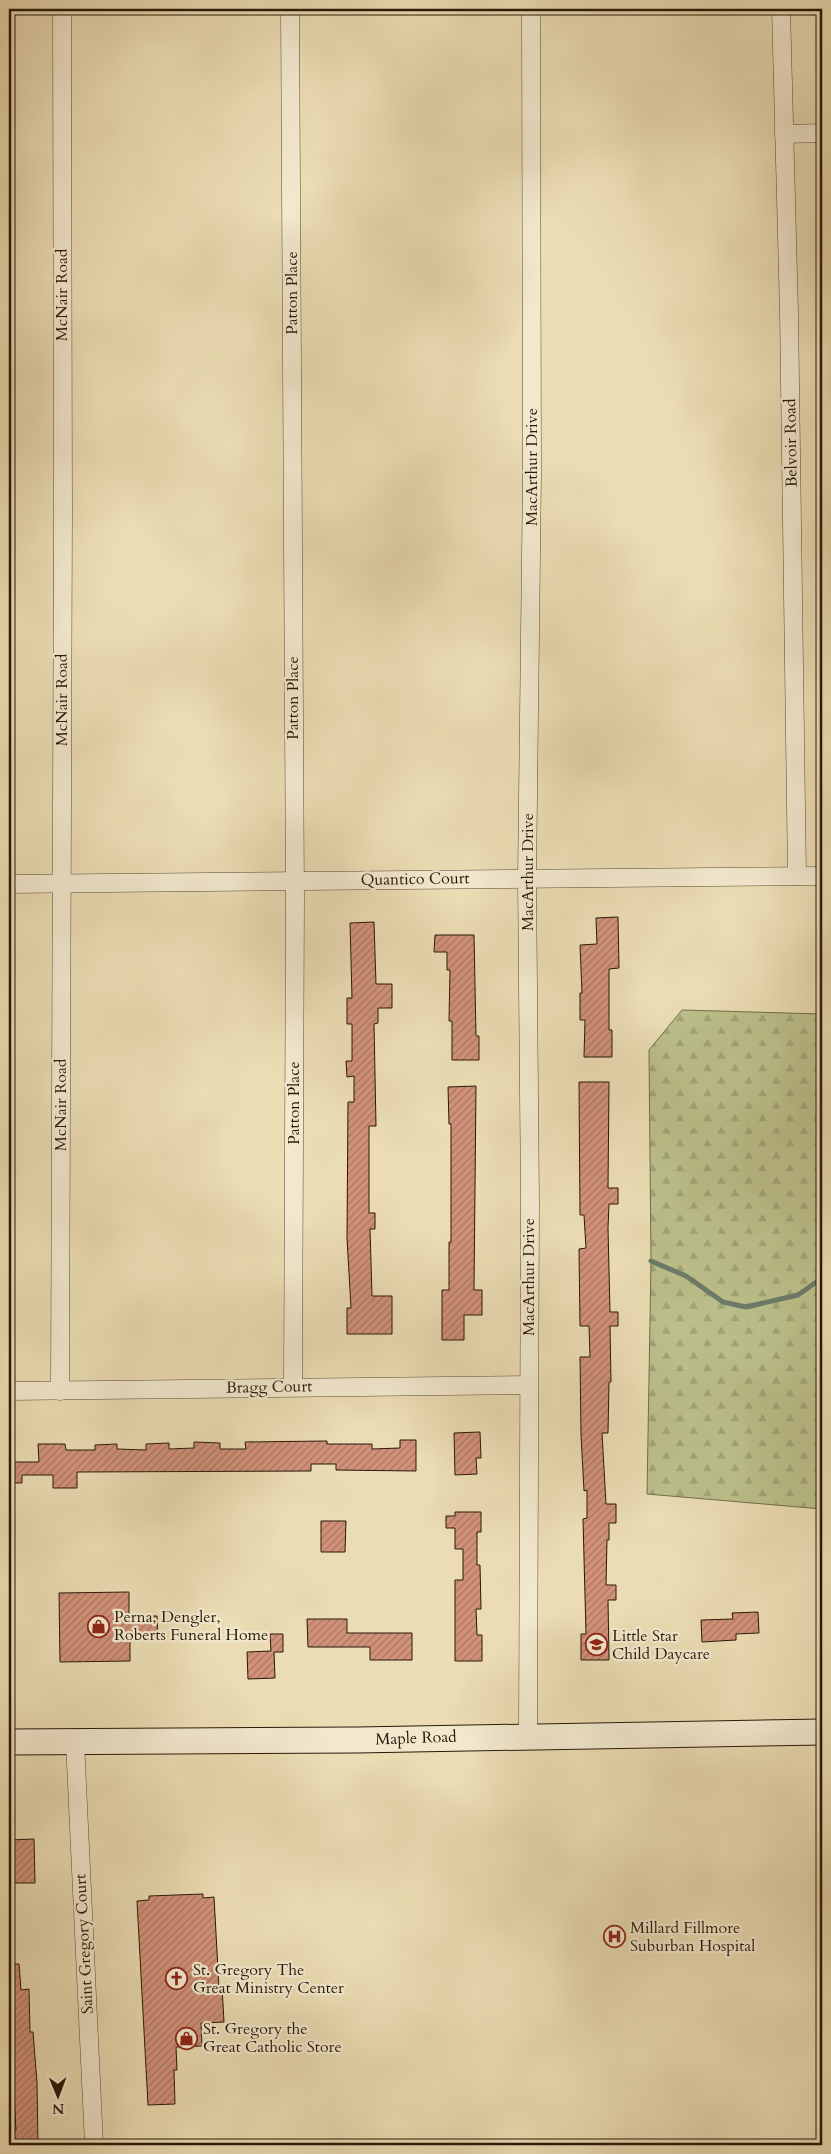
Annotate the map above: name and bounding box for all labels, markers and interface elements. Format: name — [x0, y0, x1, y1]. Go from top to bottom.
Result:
street label: McNair Road — [51, 248, 73, 341]
street label: Patton Place — [281, 251, 303, 335]
street label: Belvoir Road — [779, 398, 803, 488]
street label: MacArthur Drive — [521, 408, 543, 526]
street label: McNair Road — [51, 653, 73, 746]
street label: Patton Place — [282, 656, 304, 740]
street label: MacArthur Drive — [517, 813, 539, 931]
street label: Quantico Court — [360, 867, 470, 891]
street label: McNair Road — [50, 1058, 72, 1151]
street label: Patton Place — [283, 1061, 305, 1145]
street label: MacArthur Drive — [518, 1218, 540, 1336]
street label: Bragg Court — [226, 1375, 312, 1399]
place label: Perna, Dengler, Roberts Funeral Home — [114, 1606, 268, 1646]
shop icon: Perna, Dengler, Roberts Funeral Home — [86, 1614, 110, 1638]
place label: Little Star Child Daycare — [612, 1625, 710, 1665]
school or university icon: Little Star Child Daycare — [584, 1633, 608, 1657]
street label: Maple Road — [375, 1726, 457, 1750]
street label: Saint Gregory Court — [69, 1873, 99, 2015]
place label: Millard Fillmore Suburban Hospital — [630, 1917, 755, 1957]
hospital icon: Millard Fillmore Suburban Hospital — [602, 1925, 626, 1949]
place label: St. Gregory The Great Ministry Center — [193, 1959, 344, 1999]
church icon: St. Gregory The Great Ministry Center — [165, 1967, 189, 1991]
place label: St. Gregory the Great Catholic Store — [203, 2018, 342, 2058]
shop icon: St. Gregory the Great Catholic Store — [175, 2026, 199, 2050]
north arrow — [32, 2072, 82, 2122]
text: N — [52, 2099, 64, 2118]

